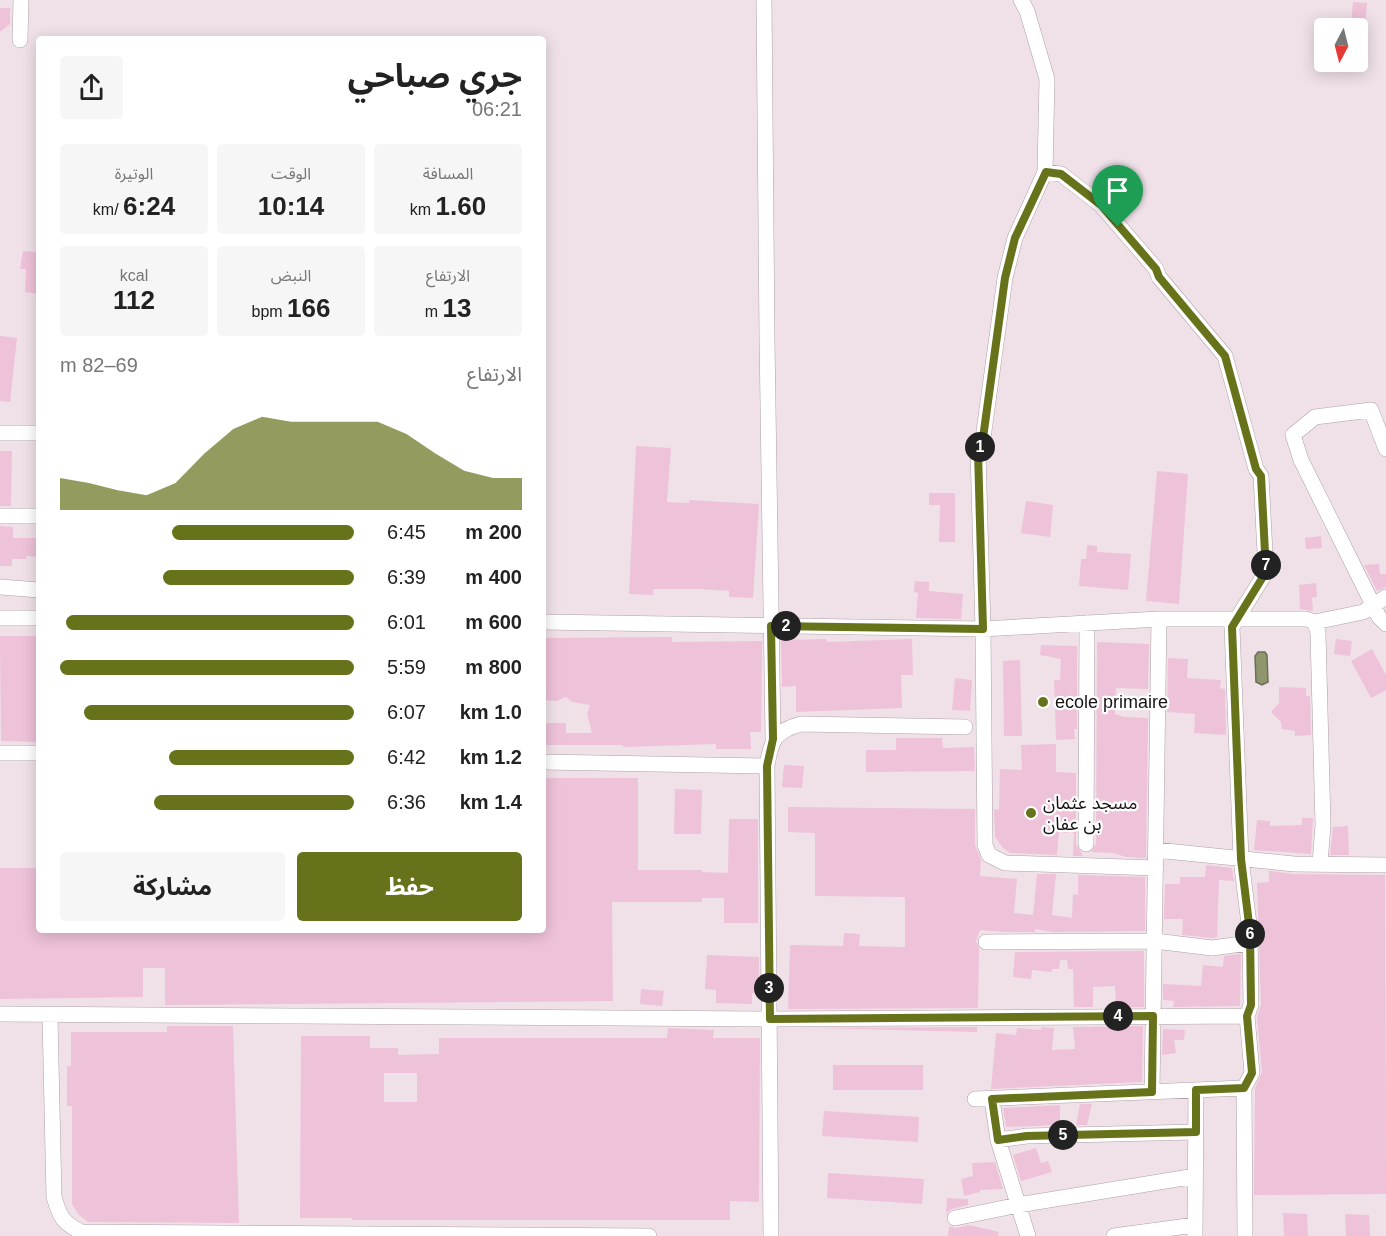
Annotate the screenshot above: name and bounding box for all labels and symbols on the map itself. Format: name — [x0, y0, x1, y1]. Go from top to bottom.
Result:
north arrow — [1314, 18, 1368, 72]
pin — [1092, 165, 1143, 227]
pin: 1 — [965, 432, 995, 462]
pin: 7 — [1251, 550, 1281, 580]
pin: 2 — [771, 611, 801, 641]
place label: ecole primaire — [1055, 692, 1168, 712]
marker: ecole primaire — [1036, 695, 1050, 709]
place label: مسجد عثمان بن عفان — [1043, 793, 1138, 835]
marker: مسجد عثمان بن عفان — [1024, 806, 1038, 820]
pin: 6 — [1235, 919, 1265, 949]
pin: 3 — [754, 973, 784, 1003]
pin: 4 — [1103, 1001, 1133, 1031]
pin: 5 — [1048, 1120, 1078, 1150]

